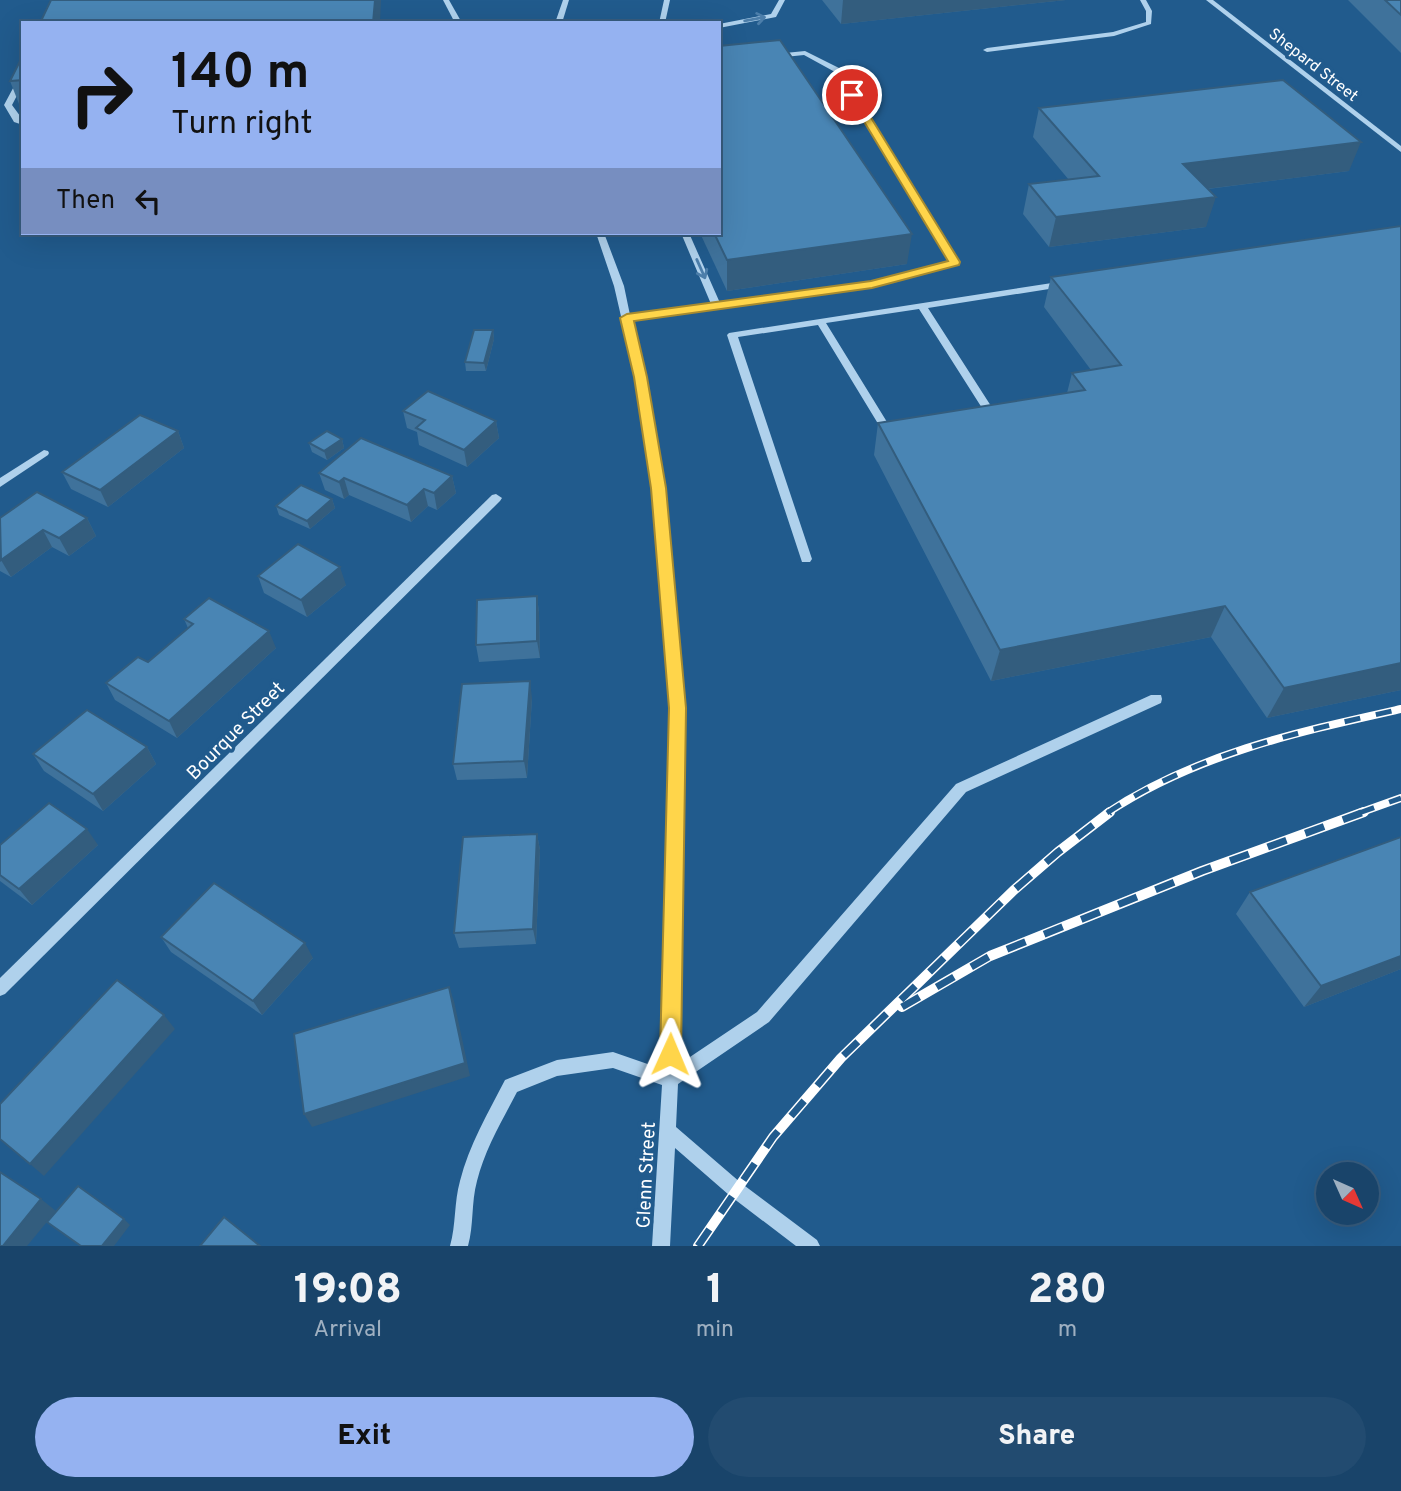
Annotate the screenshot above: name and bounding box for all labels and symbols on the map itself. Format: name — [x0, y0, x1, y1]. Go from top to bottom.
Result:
one-way arrow — [743, 12, 766, 25]
street label: Shepard Street — [1264, 24, 1362, 107]
pin — [822, 65, 882, 125]
one-way arrow — [695, 258, 708, 279]
street label: Bourque Street — [182, 677, 291, 786]
position arrow — [633, 1017, 707, 1091]
street label: Glenn Street — [632, 1121, 662, 1229]
north arrow — [1316, 1162, 1379, 1225]

